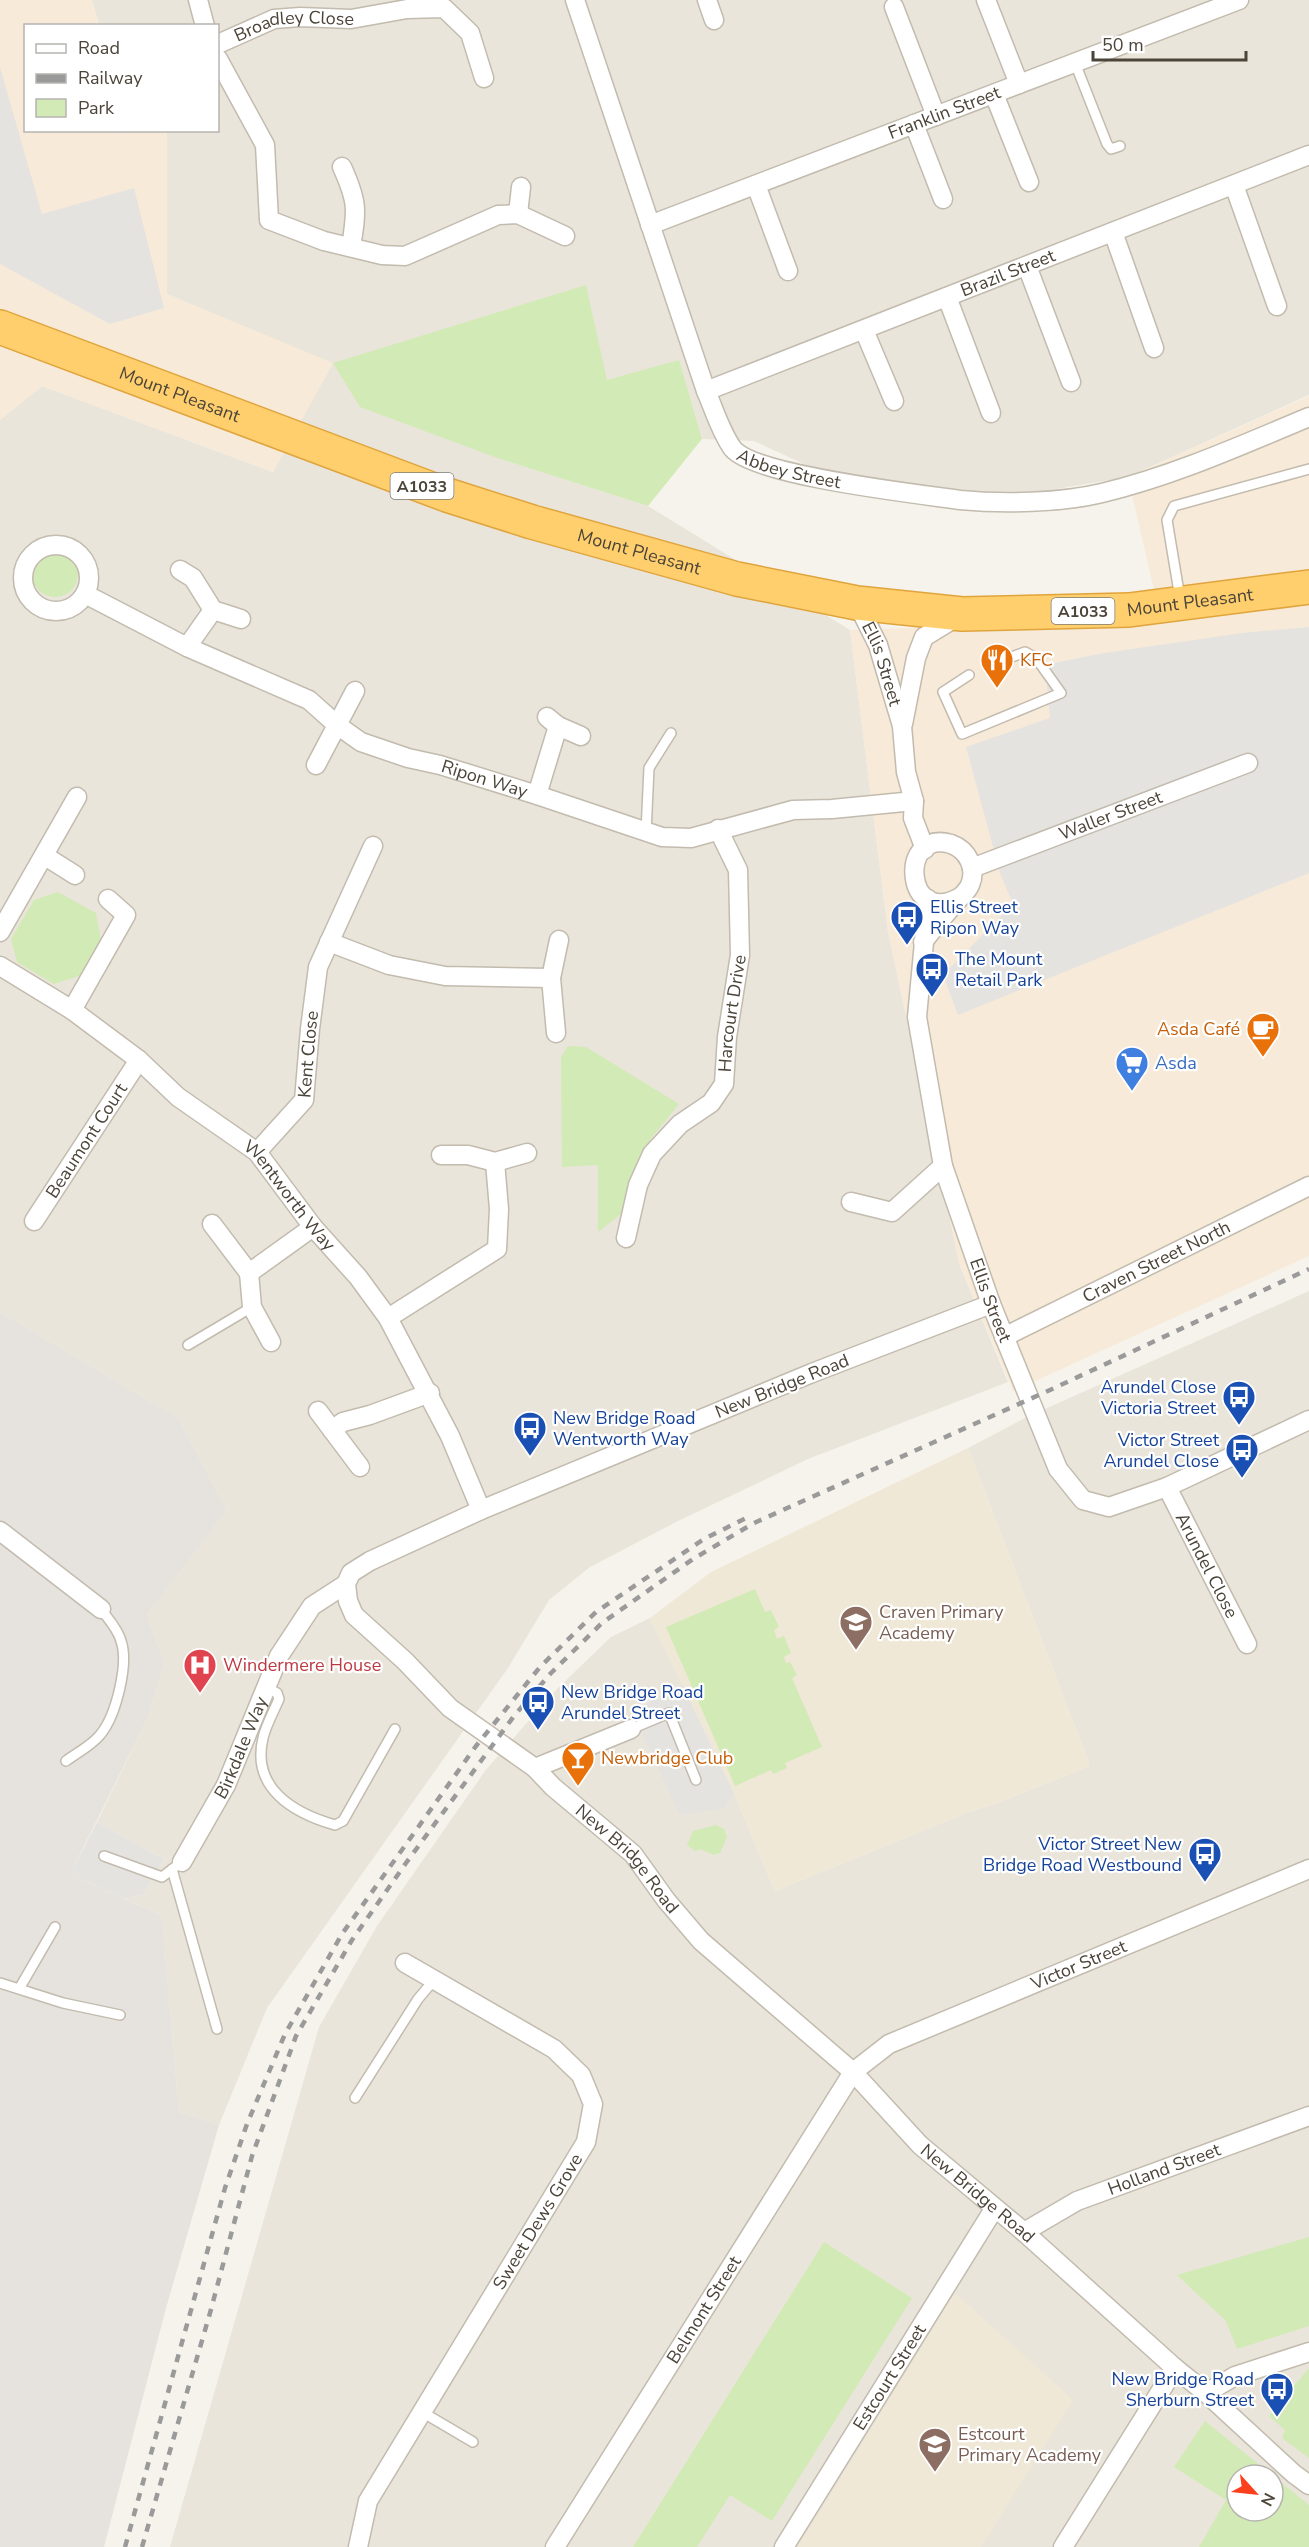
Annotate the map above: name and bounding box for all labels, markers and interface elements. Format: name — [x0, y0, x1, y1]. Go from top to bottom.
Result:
street label: Broadley Close — [230, 5, 354, 47]
legend — [24, 24, 219, 132]
scale bar — [1093, 24, 1246, 62]
text: 50 m — [1102, 33, 1144, 57]
text: Road — [78, 36, 120, 60]
text: Railway — [78, 66, 143, 90]
street label: Franklin Street — [885, 80, 1004, 145]
text: Park — [78, 96, 115, 120]
street label: Brazil Street — [957, 243, 1059, 302]
street label: Mount Pleasant — [116, 361, 244, 428]
street label: Abbey Street — [733, 443, 843, 494]
road number: A1033 — [390, 473, 454, 499]
street label: Mount Pleasant — [575, 523, 704, 581]
street label: Mount Pleasant — [1125, 582, 1255, 622]
road number: A1033 — [1052, 598, 1114, 624]
street label: Ellis Street — [856, 617, 908, 709]
restaurant icon: KFC — [979, 642, 1015, 689]
place label: KFC — [1020, 648, 1053, 672]
street label: Ripon Way — [438, 754, 531, 804]
street label: Waller Street — [1055, 785, 1166, 846]
place label: Ellis Street Ripon Way — [930, 895, 1020, 940]
bus stop icon: Ellis Street Ripon Way — [889, 899, 925, 946]
place label: The Mount Retail Park — [955, 947, 1043, 992]
bus stop icon: The Mount Retail Park — [914, 951, 950, 998]
street label: Harcourt Drive — [713, 953, 752, 1073]
street label: Kent Close — [292, 1009, 324, 1099]
cafe icon: Asda Café — [1245, 1011, 1281, 1058]
place label: Asda Café — [1157, 1017, 1240, 1041]
supermarket icon: Asda — [1114, 1045, 1150, 1092]
place label: Asda — [1155, 1051, 1197, 1075]
street label: Beaumont Court — [40, 1078, 133, 1203]
street label: Wentworth Way — [239, 1134, 341, 1257]
street label: Craven Street North — [1078, 1215, 1234, 1308]
street label: Ellis Street — [964, 1255, 1017, 1346]
street label: New Bridge Road — [711, 1348, 853, 1424]
place label: Arundel Close Victoria Street — [1100, 1375, 1217, 1420]
bus stop icon: Arundel Close Victoria Street — [1221, 1379, 1257, 1426]
place label: New Bridge Road Wentworth Way — [553, 1406, 695, 1451]
bus stop icon: New Bridge Road Wentworth Way — [512, 1410, 548, 1457]
place label: Victor Street Arundel Close — [1103, 1428, 1220, 1473]
bus stop icon: Victor Street Arundel Close — [1224, 1432, 1260, 1479]
street label: Arundel Close — [1170, 1508, 1244, 1622]
place label: Craven Primary Academy — [879, 1600, 1004, 1645]
school or university icon: Craven Primary Academy — [838, 1604, 874, 1651]
hospital icon: Windermere House — [182, 1647, 218, 1694]
place label: Windermere House — [223, 1653, 381, 1677]
place label: New Bridge Road Arundel Street — [561, 1680, 703, 1725]
bus stop icon: New Bridge Road Arundel Street — [520, 1684, 556, 1731]
street label: Birkdale Way — [209, 1692, 273, 1803]
bar icon: Newbridge Club — [560, 1740, 596, 1787]
place label: Newbridge Club — [601, 1746, 733, 1770]
street label: New Bridge Road — [570, 1799, 684, 1919]
place label: Victor Street New Bridge Road Westbound — [983, 1832, 1182, 1877]
bus stop icon: Victor Street New Bridge Road Westbound — [1187, 1836, 1223, 1883]
street label: Victor Street — [1026, 1934, 1131, 1996]
street label: Holland Street — [1104, 2137, 1224, 2201]
street label: New Bridge Road — [915, 2138, 1040, 2248]
street label: Sweet Dews Grove — [487, 2149, 588, 2294]
street label: Belmont Street — [661, 2251, 747, 2368]
street label: Estcourt Street — [848, 2319, 932, 2435]
place label: New Bridge Road Sherburn Street — [1112, 2367, 1255, 2412]
bus stop icon: New Bridge Road Sherburn Street — [1259, 2371, 1295, 2418]
place label: Estcourt Primary Academy — [958, 2422, 1102, 2467]
school or university icon: Estcourt Primary Academy — [917, 2426, 953, 2473]
north arrow — [1225, 2463, 1285, 2523]
text: N — [1255, 2489, 1280, 2510]

